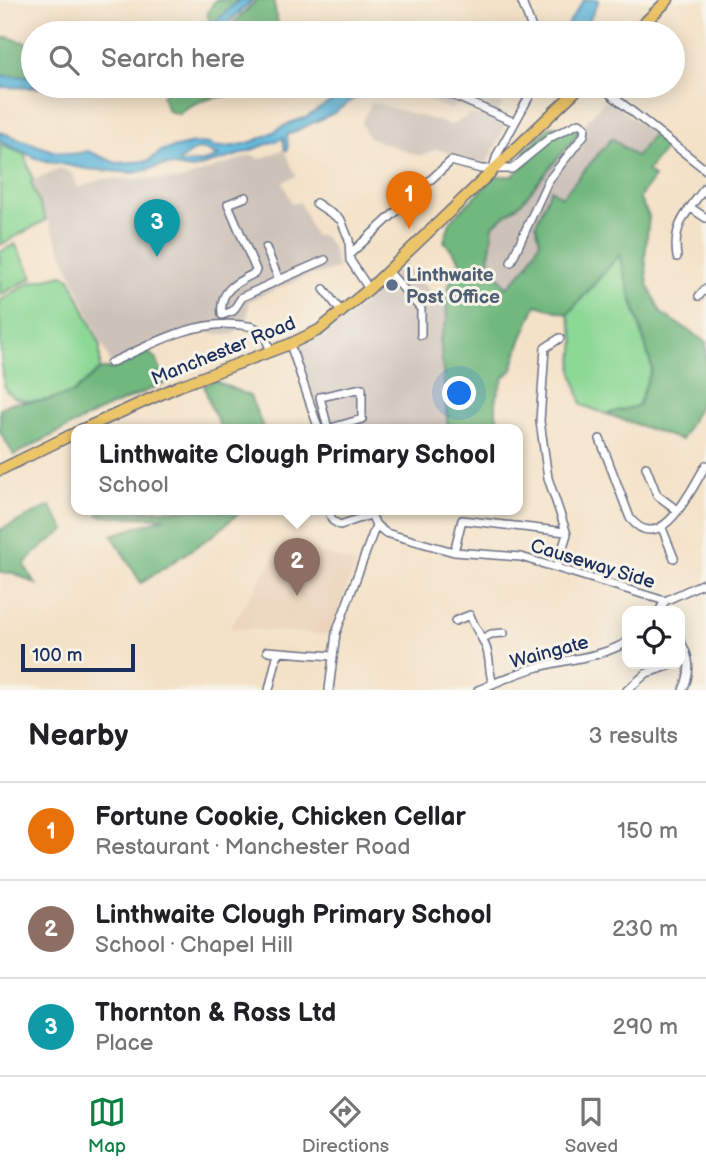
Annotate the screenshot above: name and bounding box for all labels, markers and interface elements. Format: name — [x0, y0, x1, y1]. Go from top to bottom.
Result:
search box — [21, 21, 685, 98]
icon: search — [45, 41, 83, 79]
text: Search here — [101, 44, 245, 75]
pin: 1 — [386, 171, 432, 229]
pin: 3 — [134, 199, 180, 257]
place label: Linthwaite Post Office — [406, 264, 500, 309]
marker: Linthwaite Post Office — [384, 277, 400, 293]
street label: Manchester Road — [148, 312, 299, 391]
your location — [442, 376, 476, 410]
popup — [71, 424, 523, 515]
text: Linthwaite Clough Primary School — [99, 440, 495, 471]
text: School — [99, 471, 169, 499]
street label: Causeway Side — [527, 535, 658, 594]
pin: 2 — [274, 538, 320, 596]
map controls — [622, 606, 685, 669]
button: locate — [622, 606, 685, 669]
street label: Waingate — [508, 631, 591, 674]
scale bar — [21, 641, 135, 673]
text: 100 m — [32, 644, 83, 667]
text: Nearby — [28, 718, 128, 754]
text: 3 results — [589, 722, 678, 750]
text: Fortune Cookie, Chicken Cellar — [95, 802, 466, 833]
text: 1 — [46, 817, 56, 845]
text: 150 m — [617, 817, 678, 845]
text: Restaurant · Manchester Road — [95, 833, 410, 861]
text: Linthwaite Clough Primary School — [95, 900, 492, 931]
text: 2 — [44, 915, 58, 943]
text: 230 m — [612, 915, 678, 943]
text: School · Chapel Hill — [95, 931, 293, 959]
text: Thornton & Ross Ltd — [95, 998, 336, 1029]
text: 3 — [44, 1013, 58, 1041]
text: 290 m — [612, 1013, 678, 1041]
text: Place — [95, 1029, 153, 1057]
tab: Map — [88, 1093, 126, 1158]
tab: Directions — [302, 1093, 389, 1158]
tab: Saved — [565, 1093, 618, 1158]

